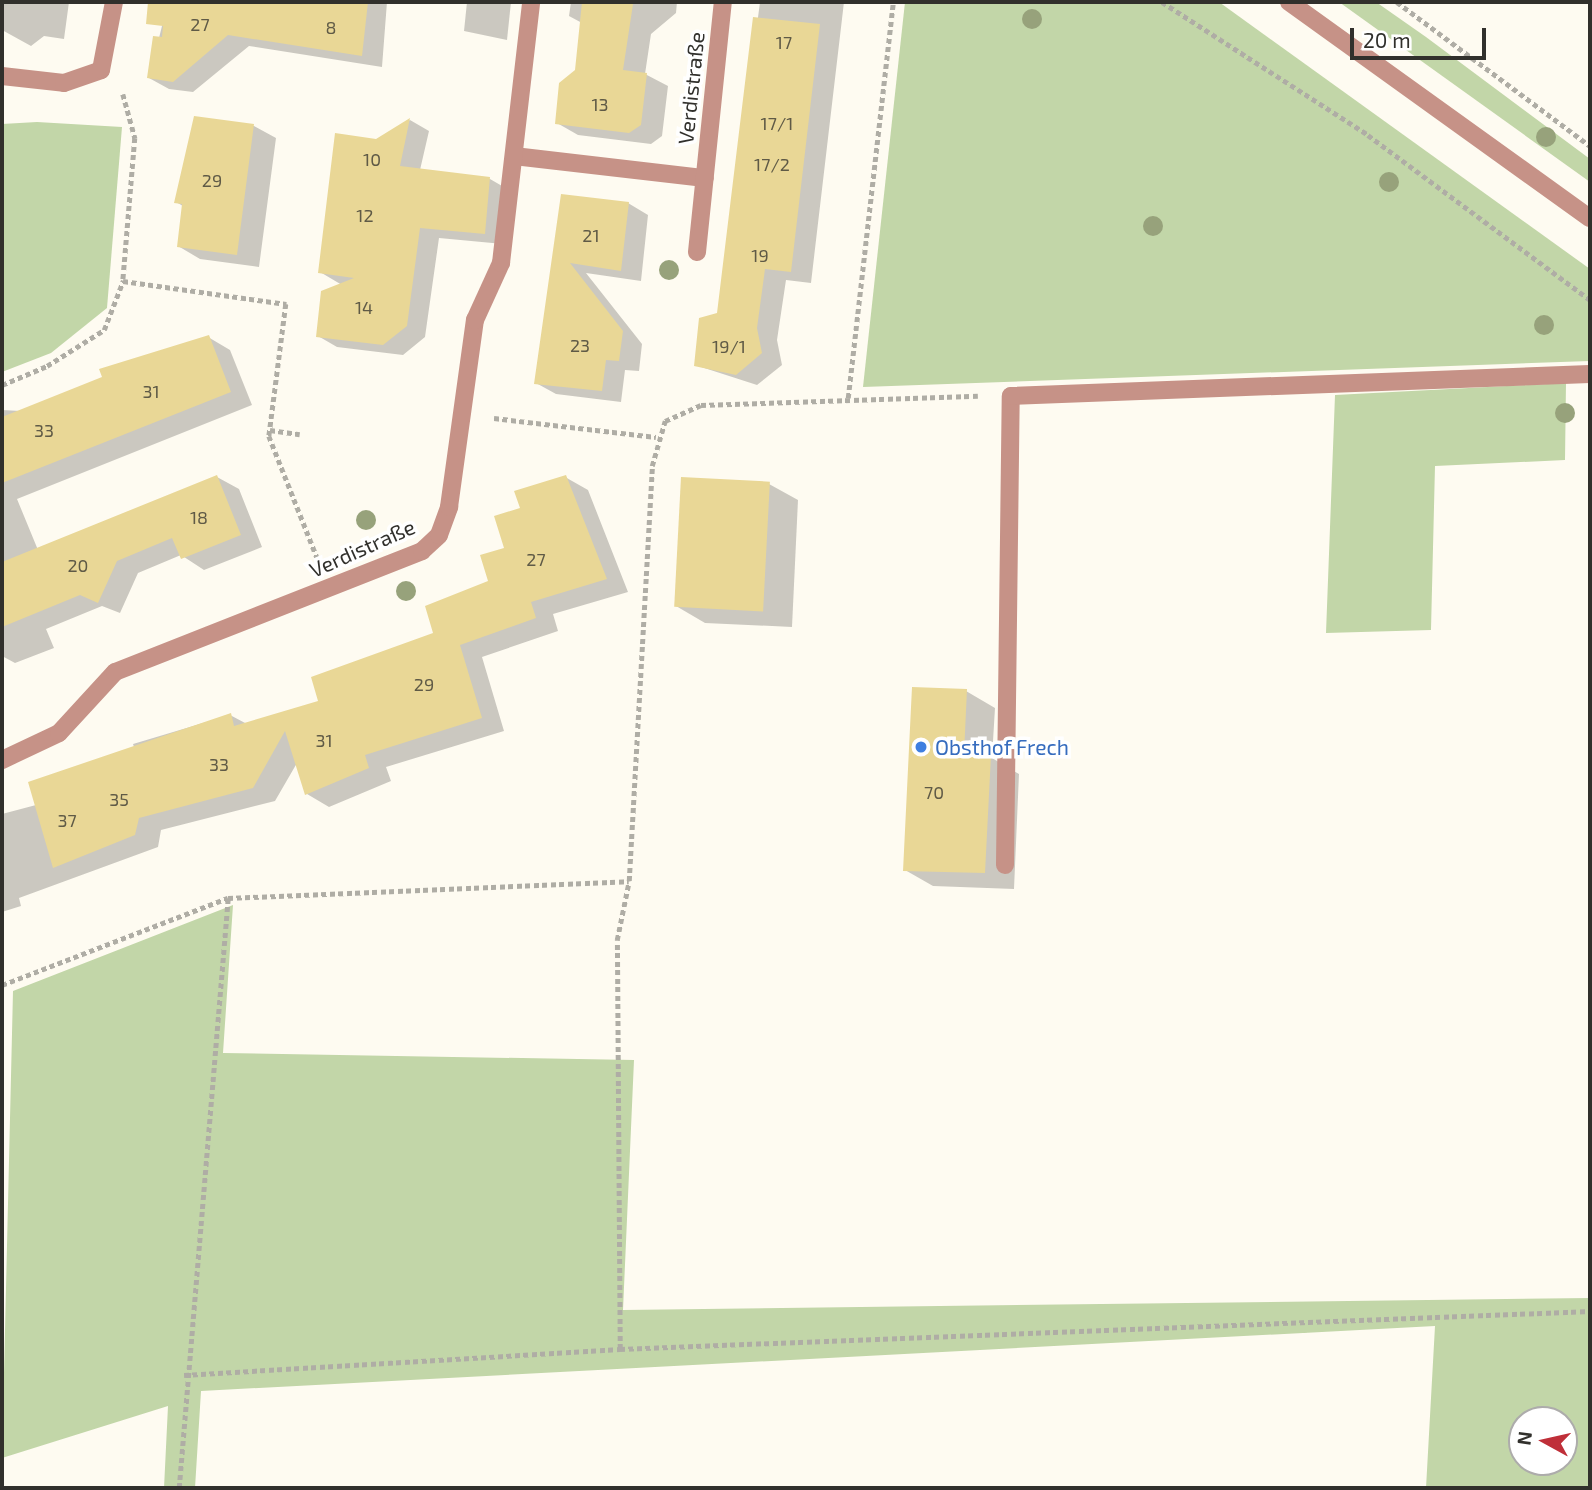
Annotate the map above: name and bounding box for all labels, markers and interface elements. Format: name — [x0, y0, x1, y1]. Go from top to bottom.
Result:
house number: 27 — [190, 13, 210, 35]
scale bar — [1354, 14, 1490, 58]
house number: 8 — [326, 16, 336, 38]
text: 20 m — [1363, 27, 1411, 52]
street label: Verdistraße — [673, 31, 709, 145]
house number: 17 — [776, 31, 792, 53]
house number: 13 — [591, 93, 609, 115]
house number: 17/1 — [761, 112, 793, 134]
house number: 10 — [363, 148, 381, 170]
house number: 17/2 — [754, 153, 790, 175]
house number: 29 — [202, 169, 222, 191]
house number: 12 — [356, 204, 374, 226]
house number: 21 — [582, 224, 600, 246]
house number: 19 — [751, 244, 769, 266]
house number: 14 — [355, 296, 373, 318]
house number: 23 — [570, 334, 590, 356]
house number: 19/1 — [712, 335, 746, 357]
house number: 31 — [142, 380, 160, 402]
house number: 33 — [34, 419, 54, 441]
house number: 18 — [190, 506, 208, 528]
street label: Verdistraße — [305, 514, 419, 582]
house number: 27 — [526, 548, 546, 570]
house number: 20 — [68, 554, 88, 576]
house number: 29 — [414, 673, 434, 695]
house number: 31 — [315, 729, 333, 751]
place label: Obsthof Frech — [935, 734, 1069, 760]
marker: Obsthof Frech — [913, 739, 929, 755]
house number: 33 — [209, 753, 229, 775]
house number: 70 — [924, 781, 944, 803]
house number: 35 — [109, 788, 129, 810]
house number: 37 — [57, 809, 77, 831]
north arrow — [1508, 1406, 1578, 1476]
text: N — [1511, 1430, 1536, 1447]

